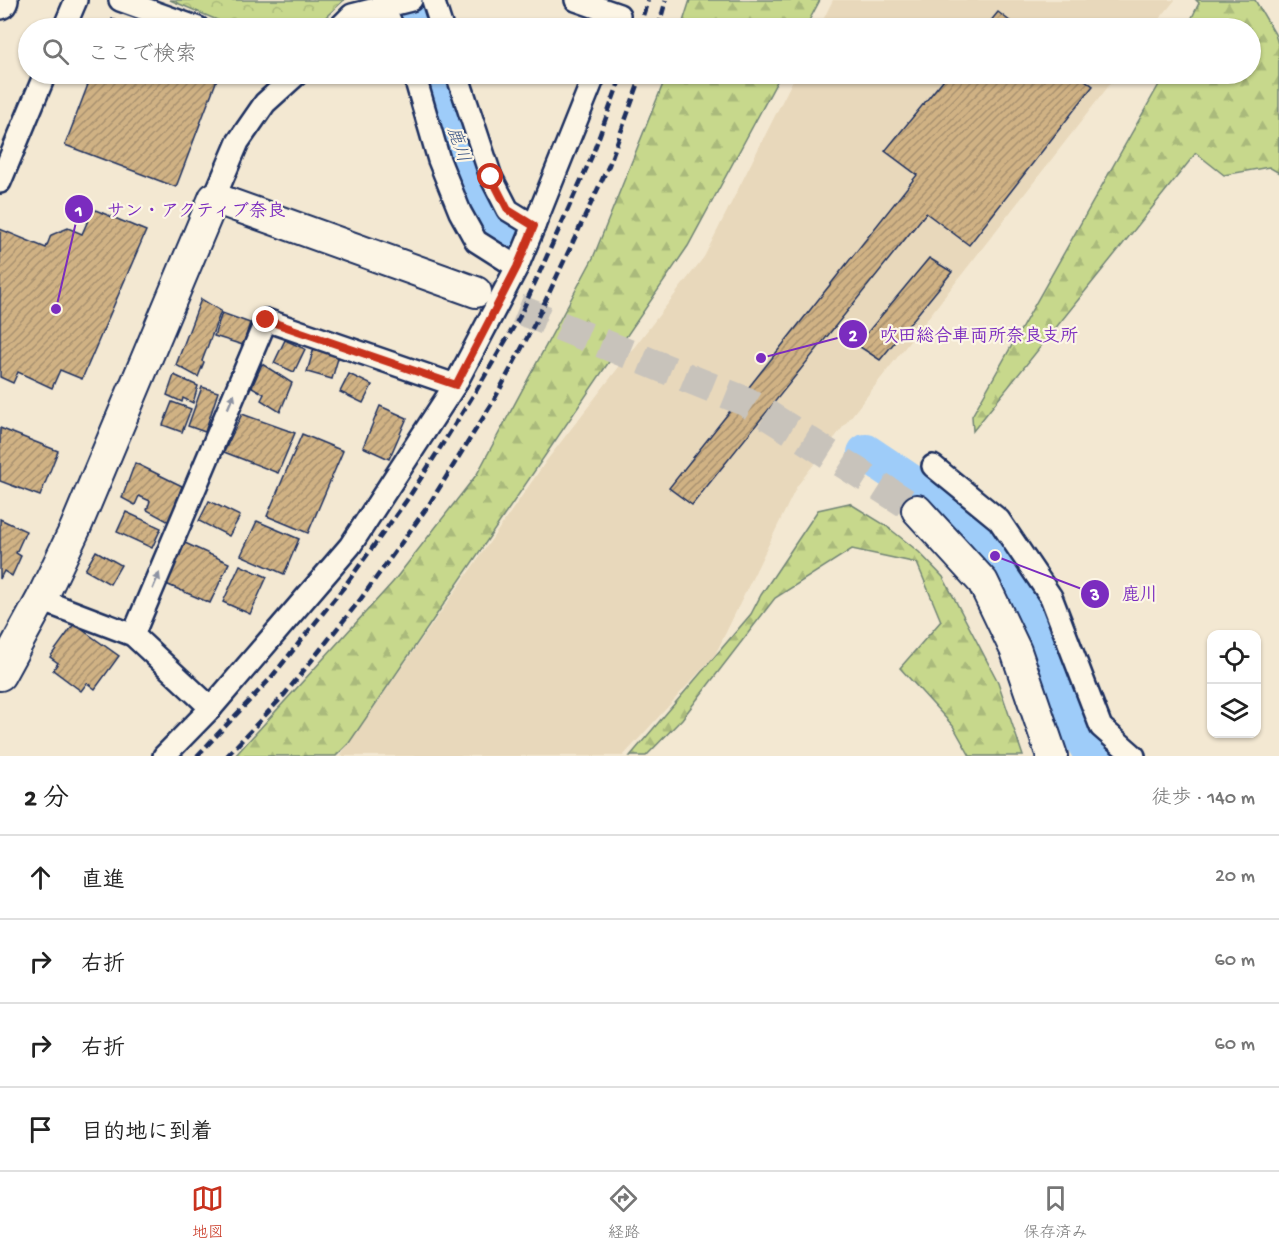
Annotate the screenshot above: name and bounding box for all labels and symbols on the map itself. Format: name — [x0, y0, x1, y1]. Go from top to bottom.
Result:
water label: 鹿川 — [441, 124, 474, 165]
route start — [477, 163, 503, 189]
callout: サン・アクティブ奈良 — [64, 191, 298, 227]
text: サン・アクティブ奈良 — [107, 201, 286, 223]
text: 1 — [74, 202, 83, 223]
route end — [252, 306, 278, 332]
callout: 吹田総合車両所奈良支所 — [838, 316, 1090, 352]
text: 吹田総合車両所奈良支所 — [880, 326, 1078, 348]
text: 2 — [849, 327, 858, 348]
one-way arrow — [226, 392, 236, 410]
one-way arrow — [152, 572, 161, 590]
callout: 鹿川 — [1080, 576, 1170, 612]
text: 鹿川 — [1122, 585, 1158, 607]
text: 3 — [1089, 586, 1100, 607]

